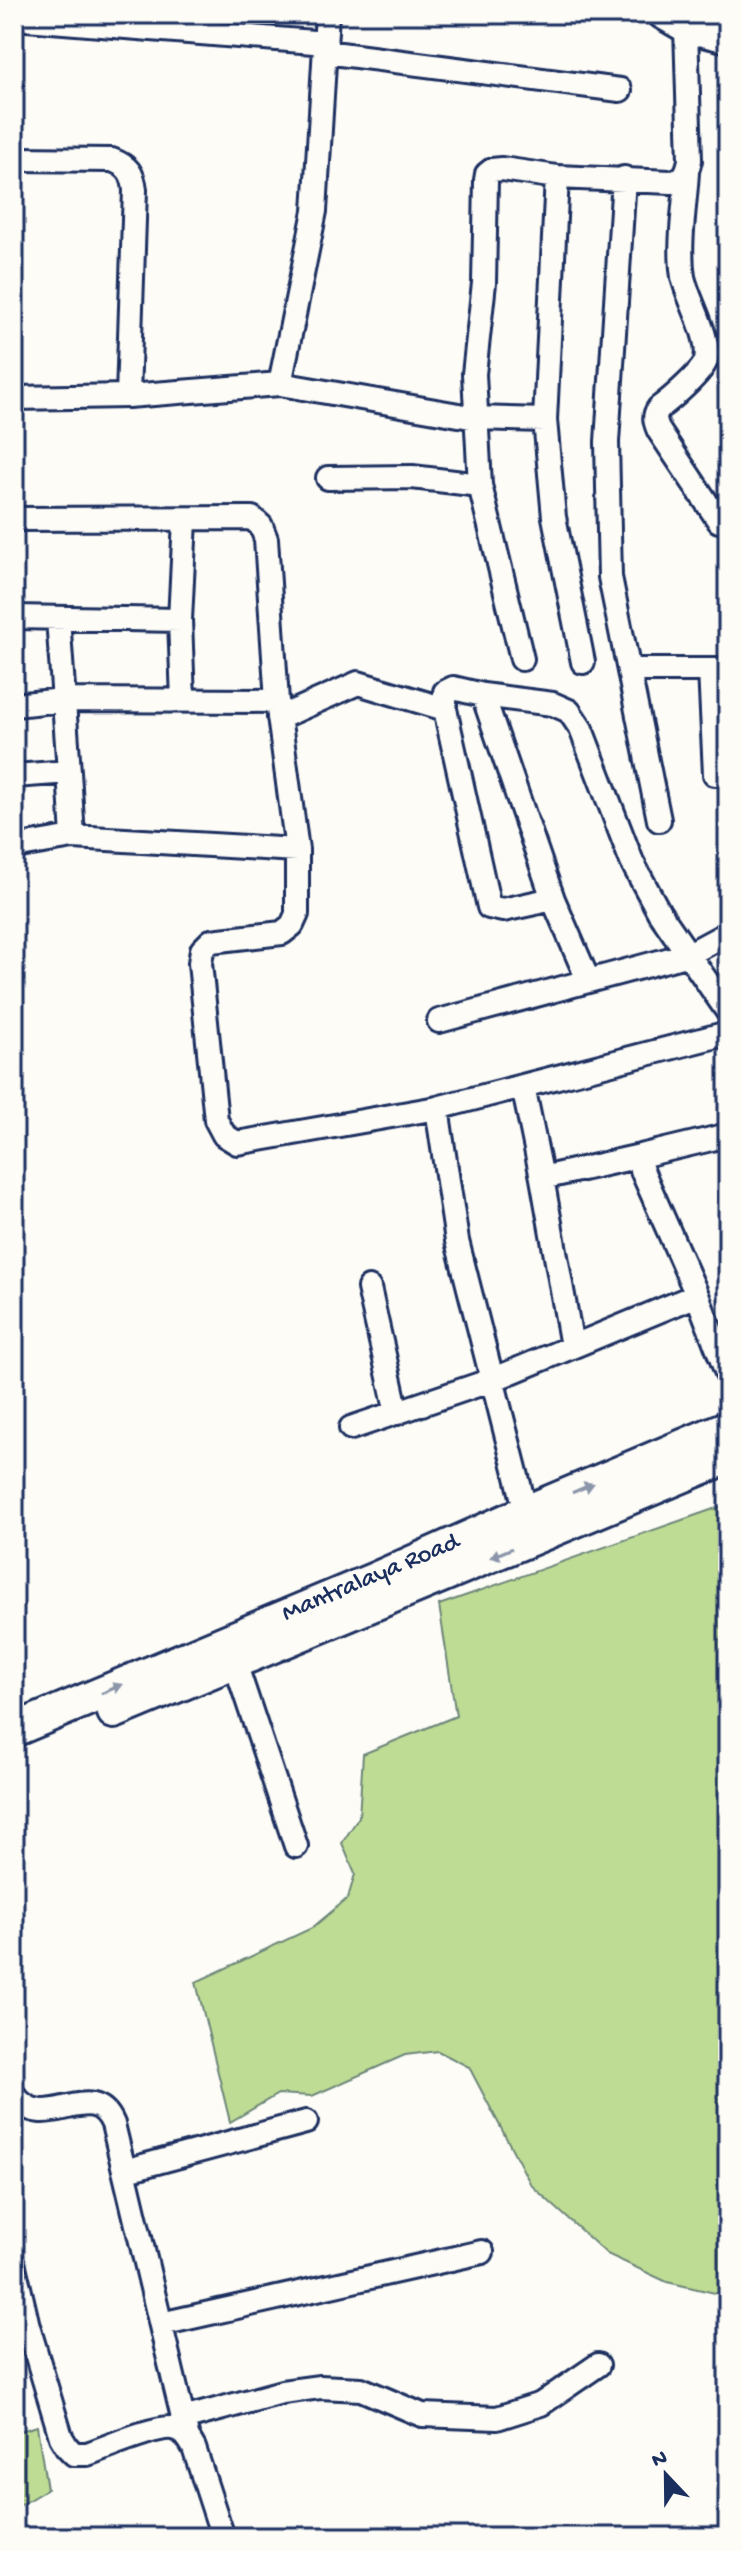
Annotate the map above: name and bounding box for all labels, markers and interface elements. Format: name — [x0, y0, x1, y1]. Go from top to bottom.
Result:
one-way arrow — [571, 1482, 594, 1495]
street label: Mantralaya Road — [278, 1527, 466, 1630]
one-way arrow — [489, 1546, 513, 1559]
one-way arrow — [100, 1683, 124, 1696]
north arrow — [626, 2435, 706, 2515]
text: N — [648, 2445, 672, 2475]

